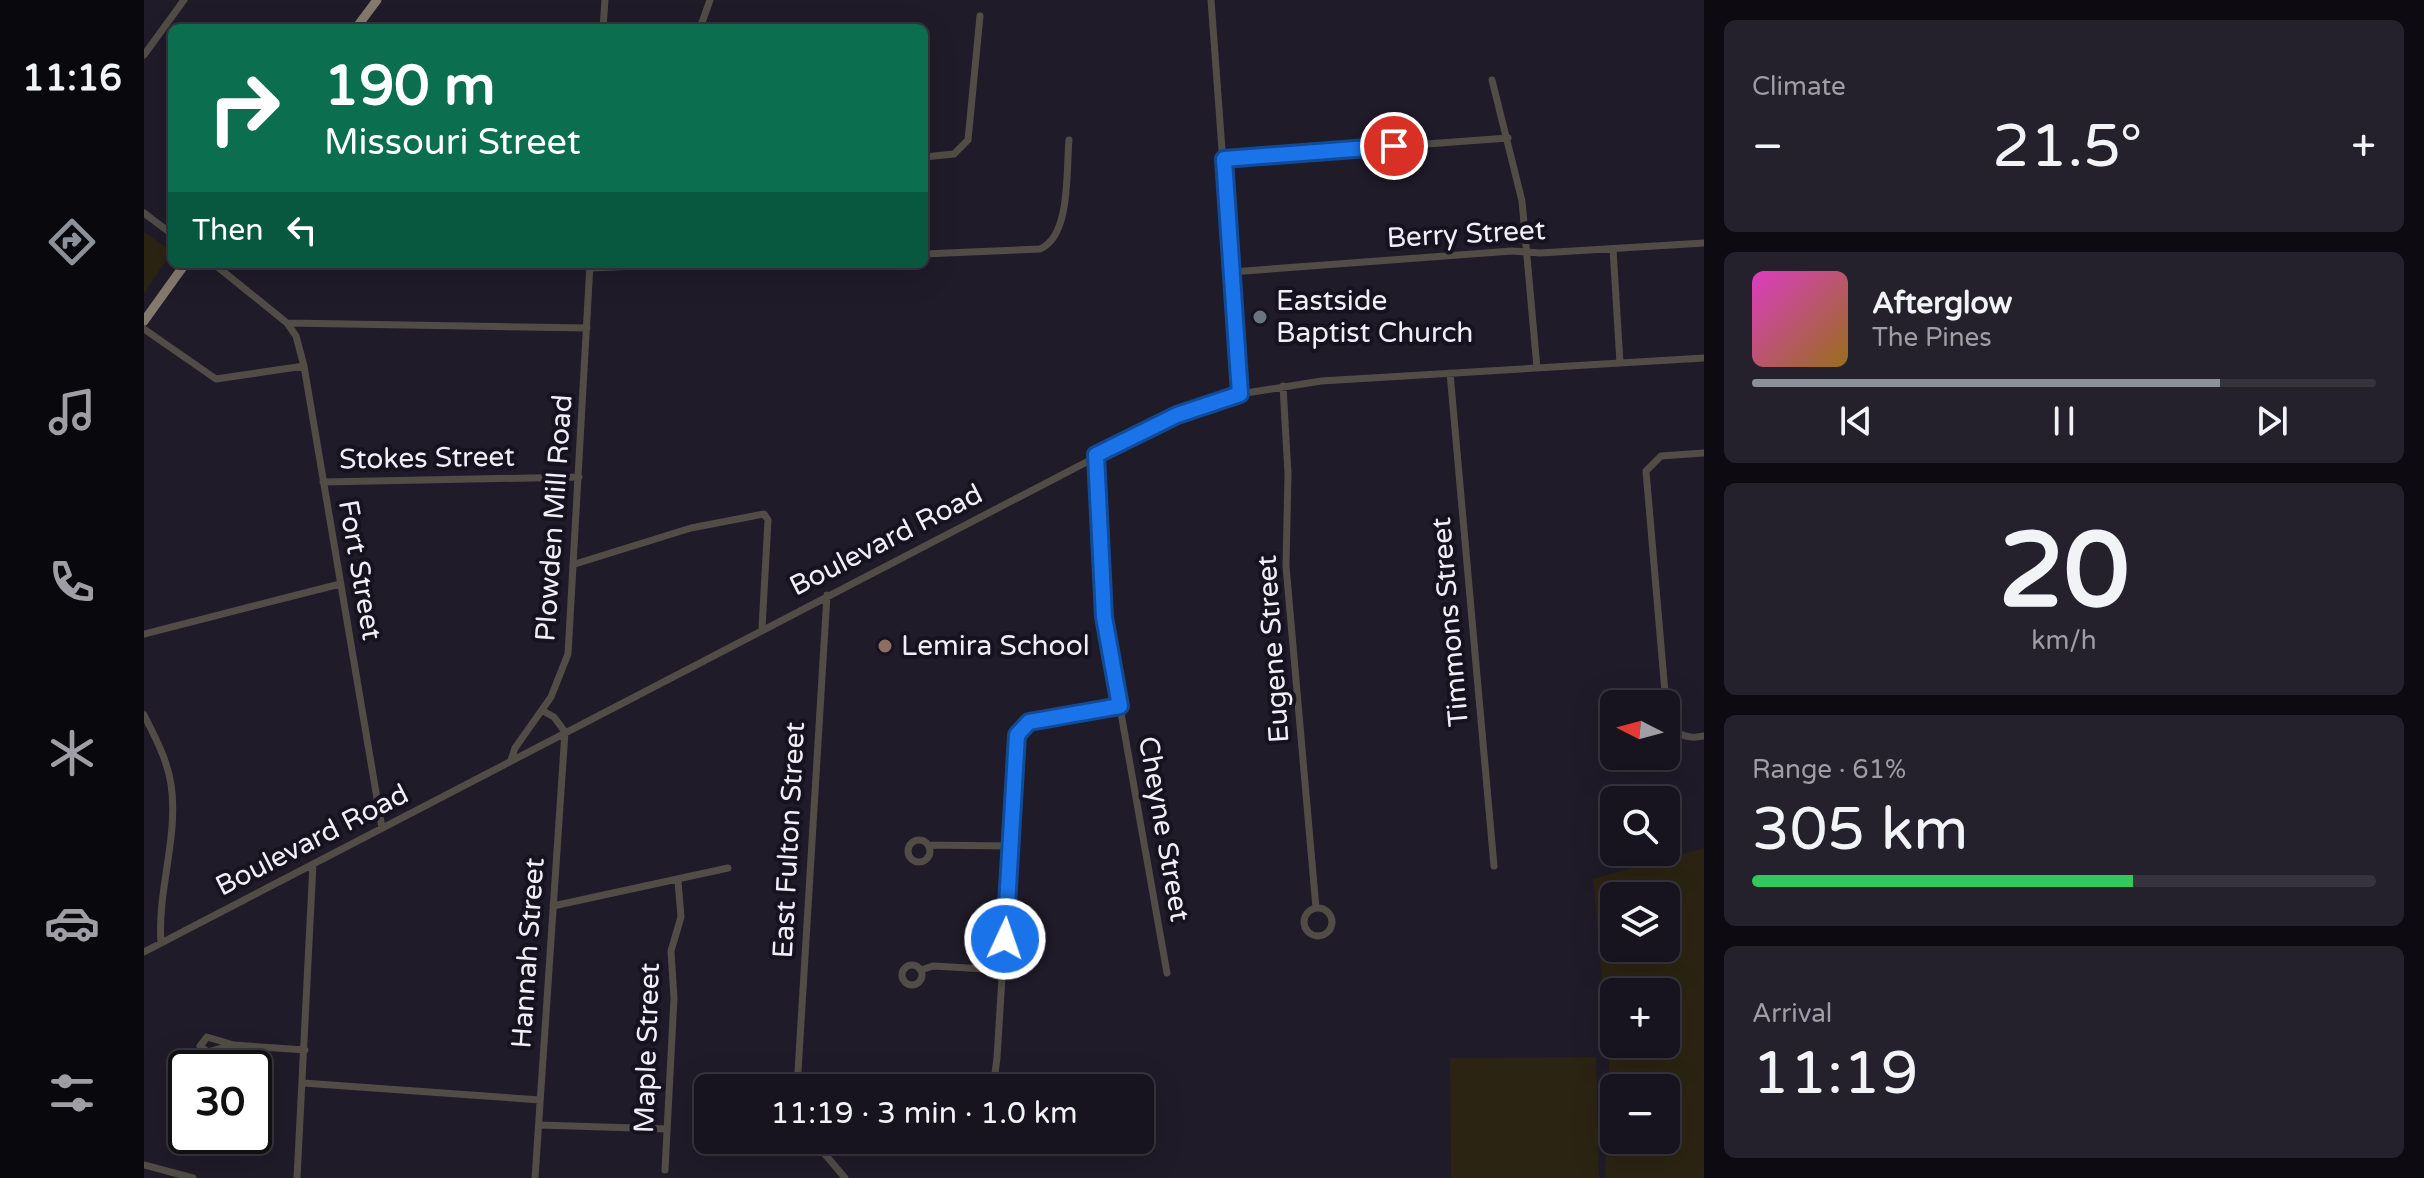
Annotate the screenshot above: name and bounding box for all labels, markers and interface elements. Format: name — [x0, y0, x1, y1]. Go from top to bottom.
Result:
text: 190 m — [324, 53, 495, 120]
icon: right — [192, 56, 296, 160]
text: 11:16 — [22, 57, 122, 100]
text: Climate — [1752, 71, 1846, 102]
text: 21.5° — [1992, 111, 2142, 183]
pin — [1360, 112, 1428, 180]
text: Missouri Street — [324, 121, 581, 164]
text: − — [1752, 121, 1783, 174]
text: + — [2351, 121, 2376, 174]
icon: arrive — [1372, 124, 1416, 168]
icon: left — [280, 208, 324, 252]
text: Then — [192, 212, 264, 249]
street label: Berry Street — [1386, 213, 1547, 255]
icon: directions — [44, 214, 100, 270]
place label: Eastside Baptist Church — [1276, 284, 1473, 350]
text: Afterglow — [1872, 285, 2012, 322]
marker: Eastside Baptist Church — [1251, 308, 1269, 326]
text: The Pines — [1872, 322, 1992, 353]
icon: music — [44, 384, 100, 440]
street label: Plowden Mill Road — [528, 393, 580, 643]
icon: previous — [1834, 399, 1878, 443]
icon: pause — [2042, 399, 2086, 443]
icon: next — [2250, 399, 2294, 443]
street label: Stokes Street — [339, 439, 515, 477]
street label: Boulevard Road — [784, 477, 988, 603]
street label: Fort Street — [331, 497, 389, 643]
text: 20 — [1999, 510, 2129, 635]
street label: Timmons Street — [1424, 516, 1476, 728]
icon: phone — [44, 554, 100, 610]
street label: Eugene Street — [1249, 554, 1297, 744]
text: km/h — [2031, 625, 2097, 656]
place label: Lemira School — [901, 629, 1090, 663]
marker: Lemira School — [876, 637, 894, 655]
north arrow — [1600, 690, 1680, 770]
map controls — [1600, 690, 1680, 1154]
street label: East Fulton Street — [766, 721, 812, 959]
icon: climate — [44, 725, 100, 781]
street label: Cheyne Street — [1131, 734, 1197, 925]
text: Range · 61% — [1752, 754, 1906, 785]
street label: Boulevard Road — [210, 777, 414, 903]
button: search — [1600, 786, 1680, 866]
text: 305 km — [1752, 794, 1968, 866]
street label: Hannah Street — [504, 856, 552, 1049]
button: layers — [1600, 882, 1680, 962]
icon: car — [44, 895, 100, 951]
position arrow — [963, 897, 1047, 981]
street label: Maple Street — [627, 962, 667, 1134]
button: + — [1600, 978, 1680, 1058]
text: Arrival — [1752, 998, 1832, 1029]
text: 11:19 — [1752, 1038, 1918, 1110]
speed limit sign: 30 — [168, 1050, 272, 1154]
icon: filters — [44, 1065, 100, 1121]
button: − — [1600, 1074, 1680, 1154]
text: 11:19 · 3 min · 1.0 km — [770, 1095, 1078, 1132]

